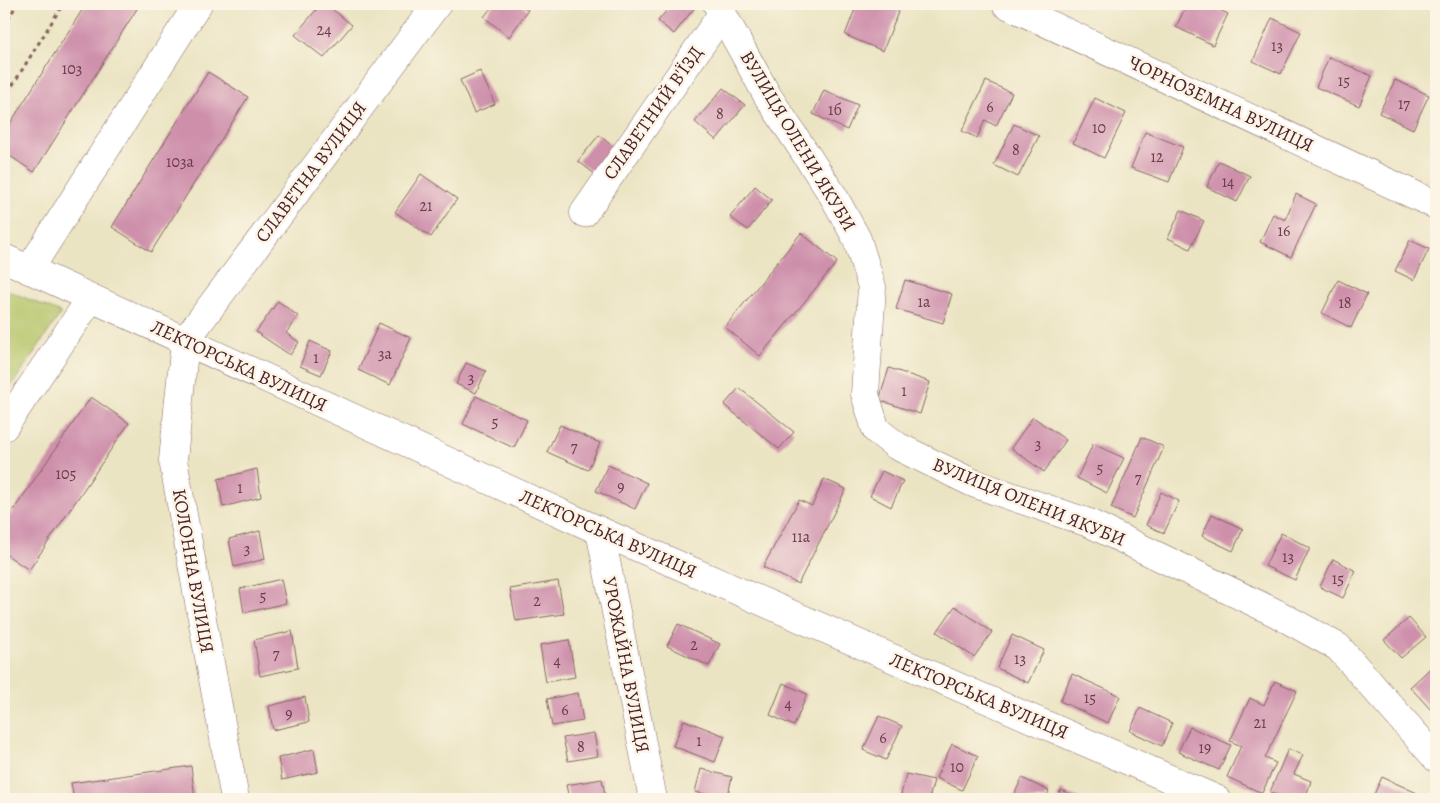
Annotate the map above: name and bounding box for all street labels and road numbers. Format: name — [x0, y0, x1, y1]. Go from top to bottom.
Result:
street label: СЛАВЕТНИЙ В'ЇЗД — [597, 41, 709, 185]
street label: ВУЛИЦЯ ОЛЕНИ ЯКУБИ — [734, 46, 862, 236]
street label: ЧОРНОЗЕМНА ВУЛИЦЯ — [1124, 50, 1318, 158]
street label: СЛАВЕТНА ВУЛИЦЯ — [249, 96, 373, 248]
street label: ЛЕКТОРСЬКА ВУЛИЦЯ — [147, 314, 331, 418]
street label: ВУЛИЦЯ ОЛЕНИ ЯКУБИ — [929, 451, 1129, 553]
street label: ЛЕКТОРСЬКА ВУЛИЦЯ — [515, 483, 701, 585]
street label: КОЛОННА ВУЛИЦЯ — [166, 487, 220, 655]
street label: УРОЖАЙНА ВУЛИЦЯ — [596, 575, 656, 755]
street label: ЛЕКТОРСЬКА ВУЛИЦЯ — [886, 647, 1072, 745]

